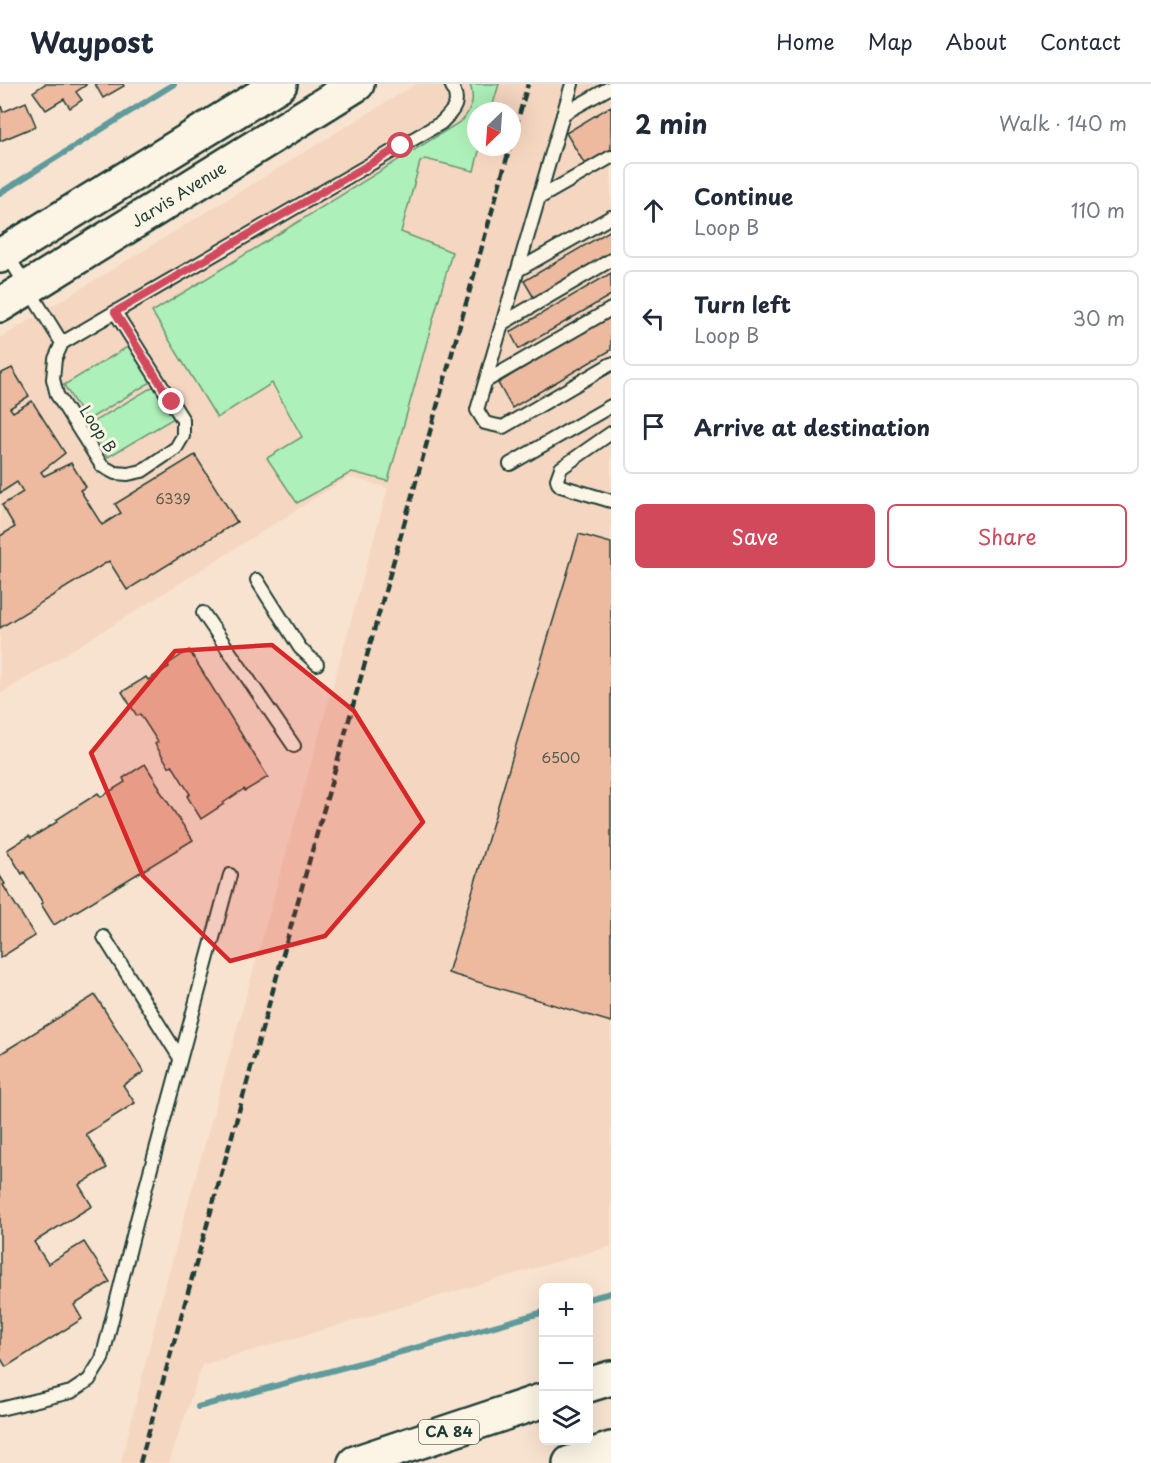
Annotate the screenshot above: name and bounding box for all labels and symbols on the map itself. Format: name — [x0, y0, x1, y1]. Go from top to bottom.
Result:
north arrow — [467, 102, 521, 156]
route start — [387, 132, 413, 158]
street label: Jarvis Avenue — [126, 155, 230, 232]
route end — [158, 388, 184, 414]
street label: Loop B — [75, 400, 123, 457]
house number: 6339 — [155, 488, 191, 509]
house number: 6500 — [542, 747, 580, 768]
road number: CA 84 — [419, 1420, 479, 1444]

